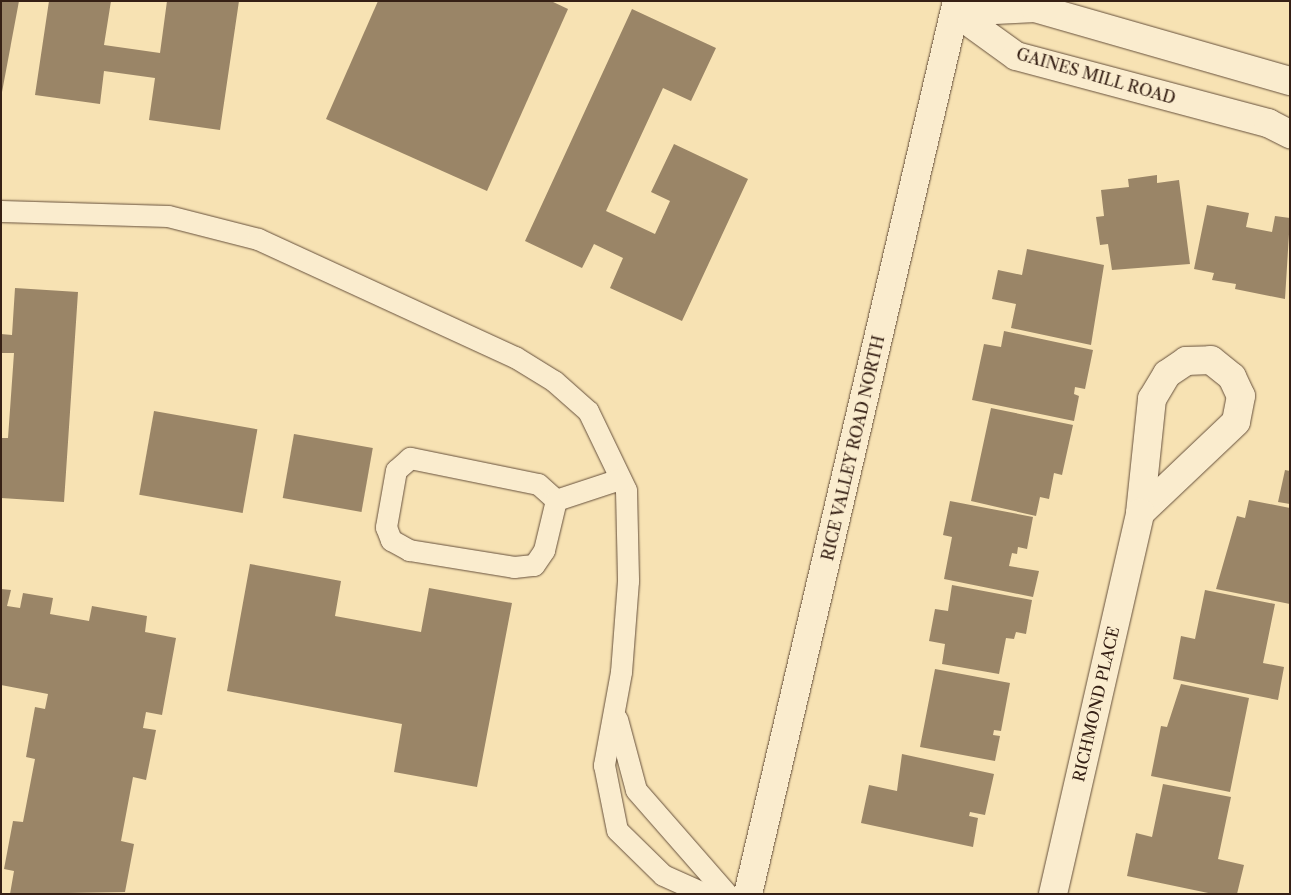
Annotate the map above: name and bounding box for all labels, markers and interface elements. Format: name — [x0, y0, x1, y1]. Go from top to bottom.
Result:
street label: GAINES MILL ROAD — [1014, 44, 1178, 108]
street label: RICE VALLEY ROAD NORTH — [818, 333, 888, 563]
street label: RICHMOND PLACE — [1069, 624, 1123, 784]

